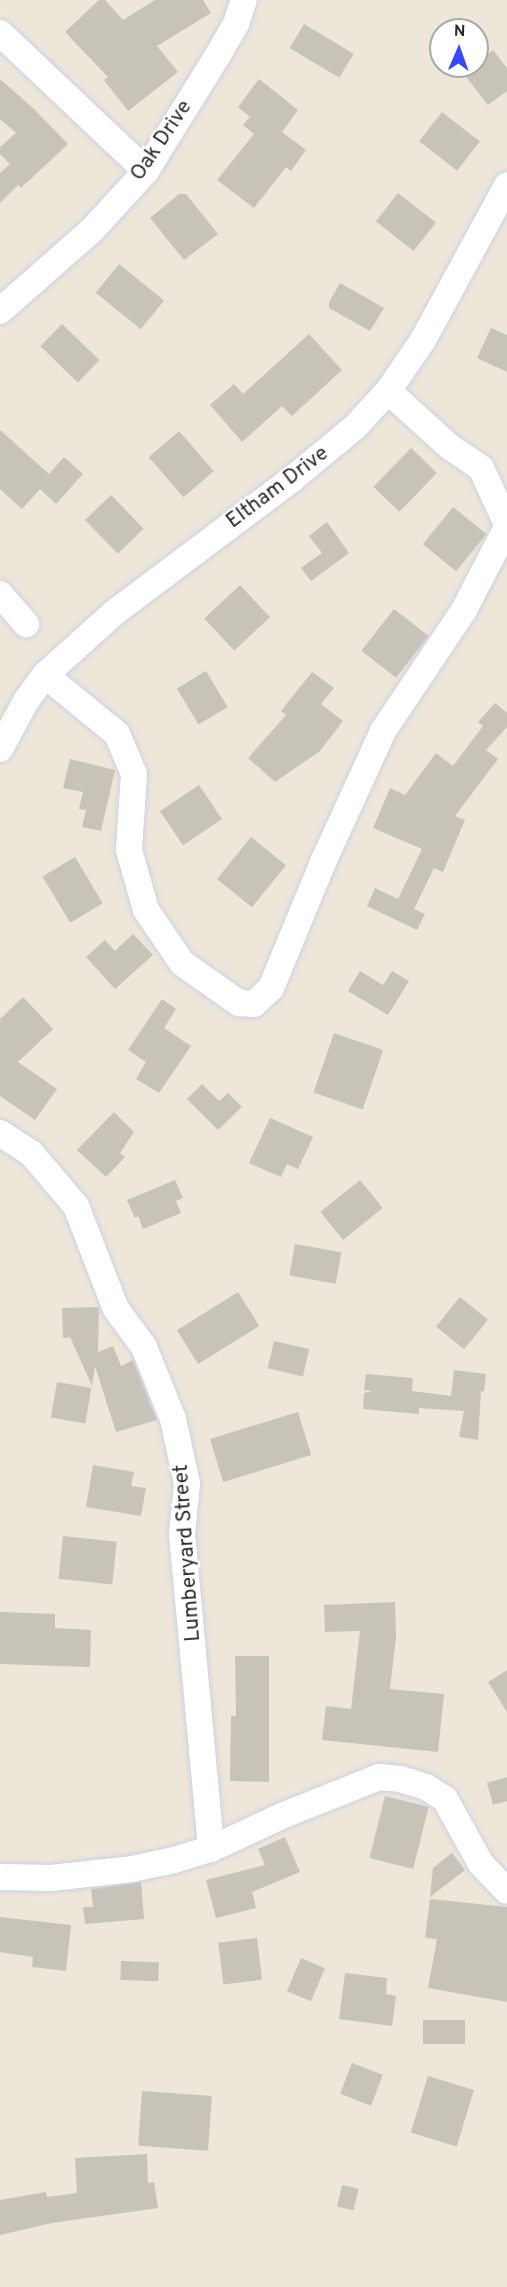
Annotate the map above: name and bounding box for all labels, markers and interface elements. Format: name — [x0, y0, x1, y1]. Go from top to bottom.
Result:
north arrow — [429, 18, 489, 78]
text: N — [453, 22, 466, 42]
street label: Oak Drive — [126, 96, 198, 186]
street label: Eltham Drive — [222, 441, 334, 535]
street label: Lumberyard Street — [169, 1463, 207, 1643]

